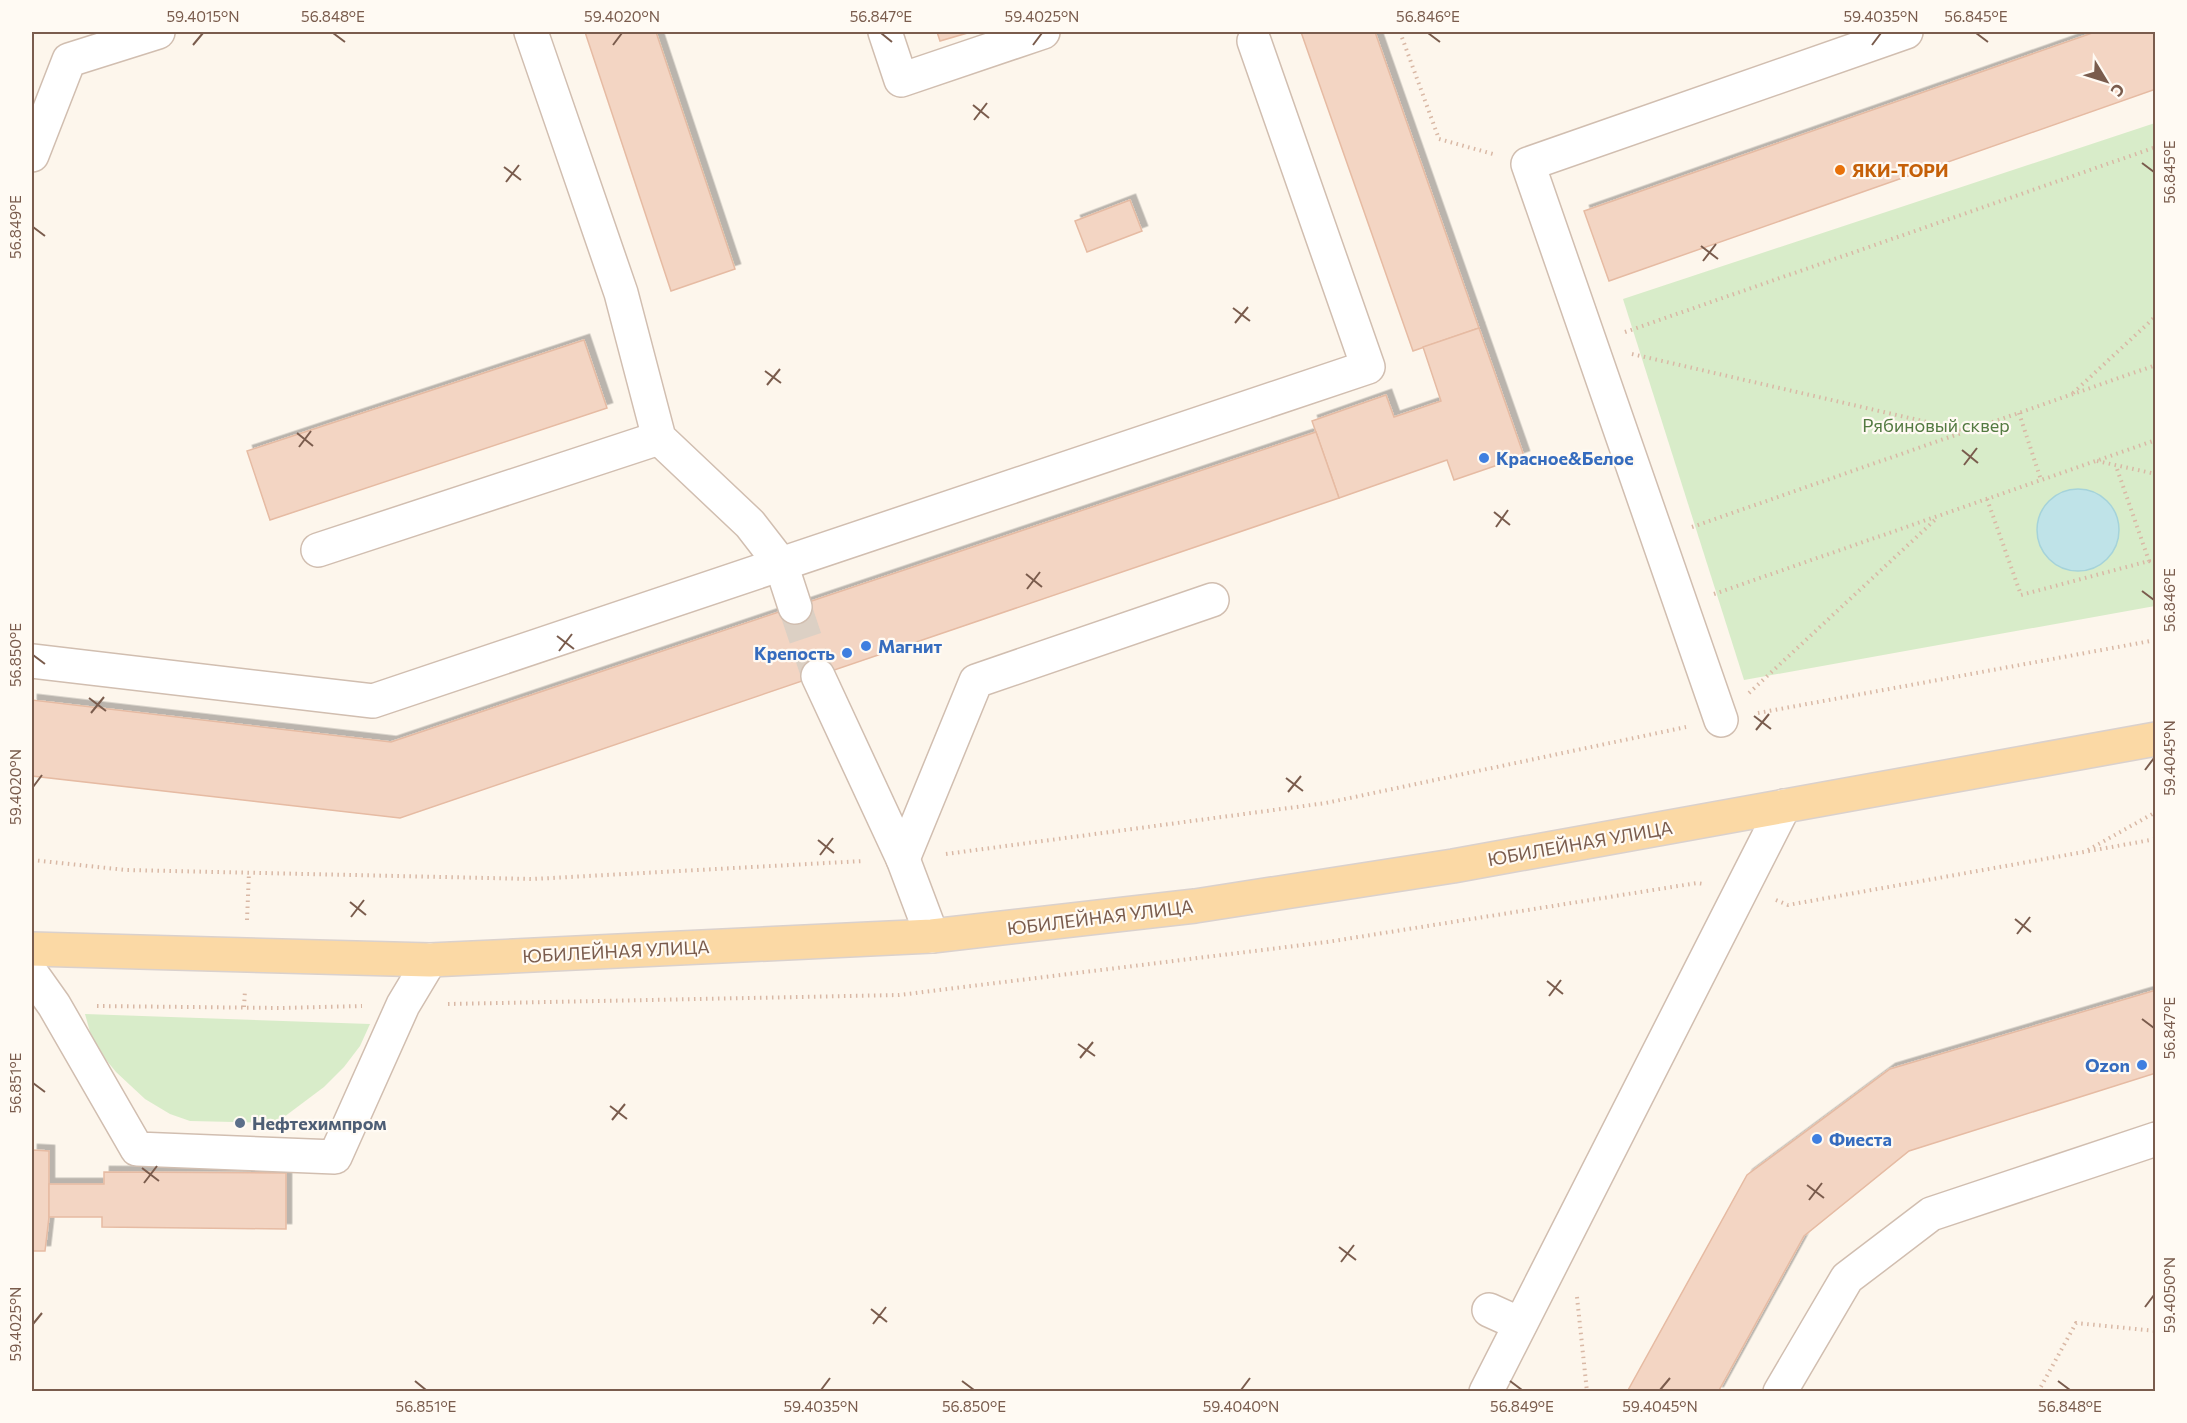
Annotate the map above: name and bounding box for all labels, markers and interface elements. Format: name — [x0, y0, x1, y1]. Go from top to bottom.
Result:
text: 59.4015°N — [167, 7, 239, 25]
text: 56.848°E — [301, 7, 365, 25]
text: 59.4020°N — [584, 7, 660, 25]
text: 56.847°E — [850, 7, 912, 25]
text: 59.4025°N — [1005, 7, 1079, 25]
text: 56.846°E — [1396, 7, 1460, 25]
text: 59.4035°N — [1843, 7, 1919, 25]
text: 56.845°E — [1944, 7, 2008, 25]
north arrow — [2076, 51, 2136, 111]
text: С — [2107, 80, 2129, 101]
text: 56.845°E — [2160, 140, 2178, 204]
place label: ЯКИ-ТОРИ — [1852, 159, 1949, 181]
marker: ЯКИ-ТОРИ — [1833, 163, 1847, 177]
text: 56.849°E — [6, 195, 24, 259]
park label: Рябиновый сквер — [1862, 414, 2010, 436]
place label: Красное&Белое — [1496, 447, 1634, 469]
marker: Красное&Белое — [1477, 451, 1491, 465]
text: 56.846°E — [2160, 568, 2178, 632]
text: 56.850°E — [6, 623, 24, 687]
place label: Магнит — [878, 635, 942, 657]
marker: Магнит — [859, 639, 873, 653]
place label: Крепость — [754, 642, 835, 664]
marker: Крепость — [840, 646, 854, 660]
text: 59.4045°N — [2160, 720, 2178, 796]
text: 59.4020°N — [6, 749, 24, 825]
street label: ЮБИЛЕЙНАЯ УЛИЦА — [1486, 816, 1674, 870]
street label: ЮБИЛЕЙНАЯ УЛИЦА — [1006, 895, 1194, 939]
street label: ЮБИЛЕЙНАЯ УЛИЦА — [522, 935, 710, 967]
text: 56.847°E — [2160, 997, 2178, 1059]
text: 56.851°E — [6, 1052, 24, 1113]
place label: Ozon — [2085, 1054, 2130, 1076]
marker: Ozon — [2135, 1058, 2149, 1072]
place label: Нефтехимпром — [252, 1112, 387, 1134]
marker: Нефтехимпром — [233, 1116, 247, 1130]
place label: Фиеста — [1829, 1128, 1892, 1150]
marker: Фиеста — [1810, 1132, 1824, 1146]
text: 59.4050°N — [2160, 1257, 2178, 1333]
text: 59.4025°N — [6, 1287, 24, 1361]
text: 56.851°E — [396, 1397, 457, 1415]
text: 59.4035°N — [783, 1397, 859, 1415]
text: 56.850°E — [942, 1397, 1006, 1415]
text: 59.4040°N — [1203, 1397, 1279, 1415]
text: 56.849°E — [1490, 1397, 1554, 1415]
text: 59.4045°N — [1622, 1397, 1698, 1415]
text: 56.848°E — [2038, 1397, 2102, 1415]

